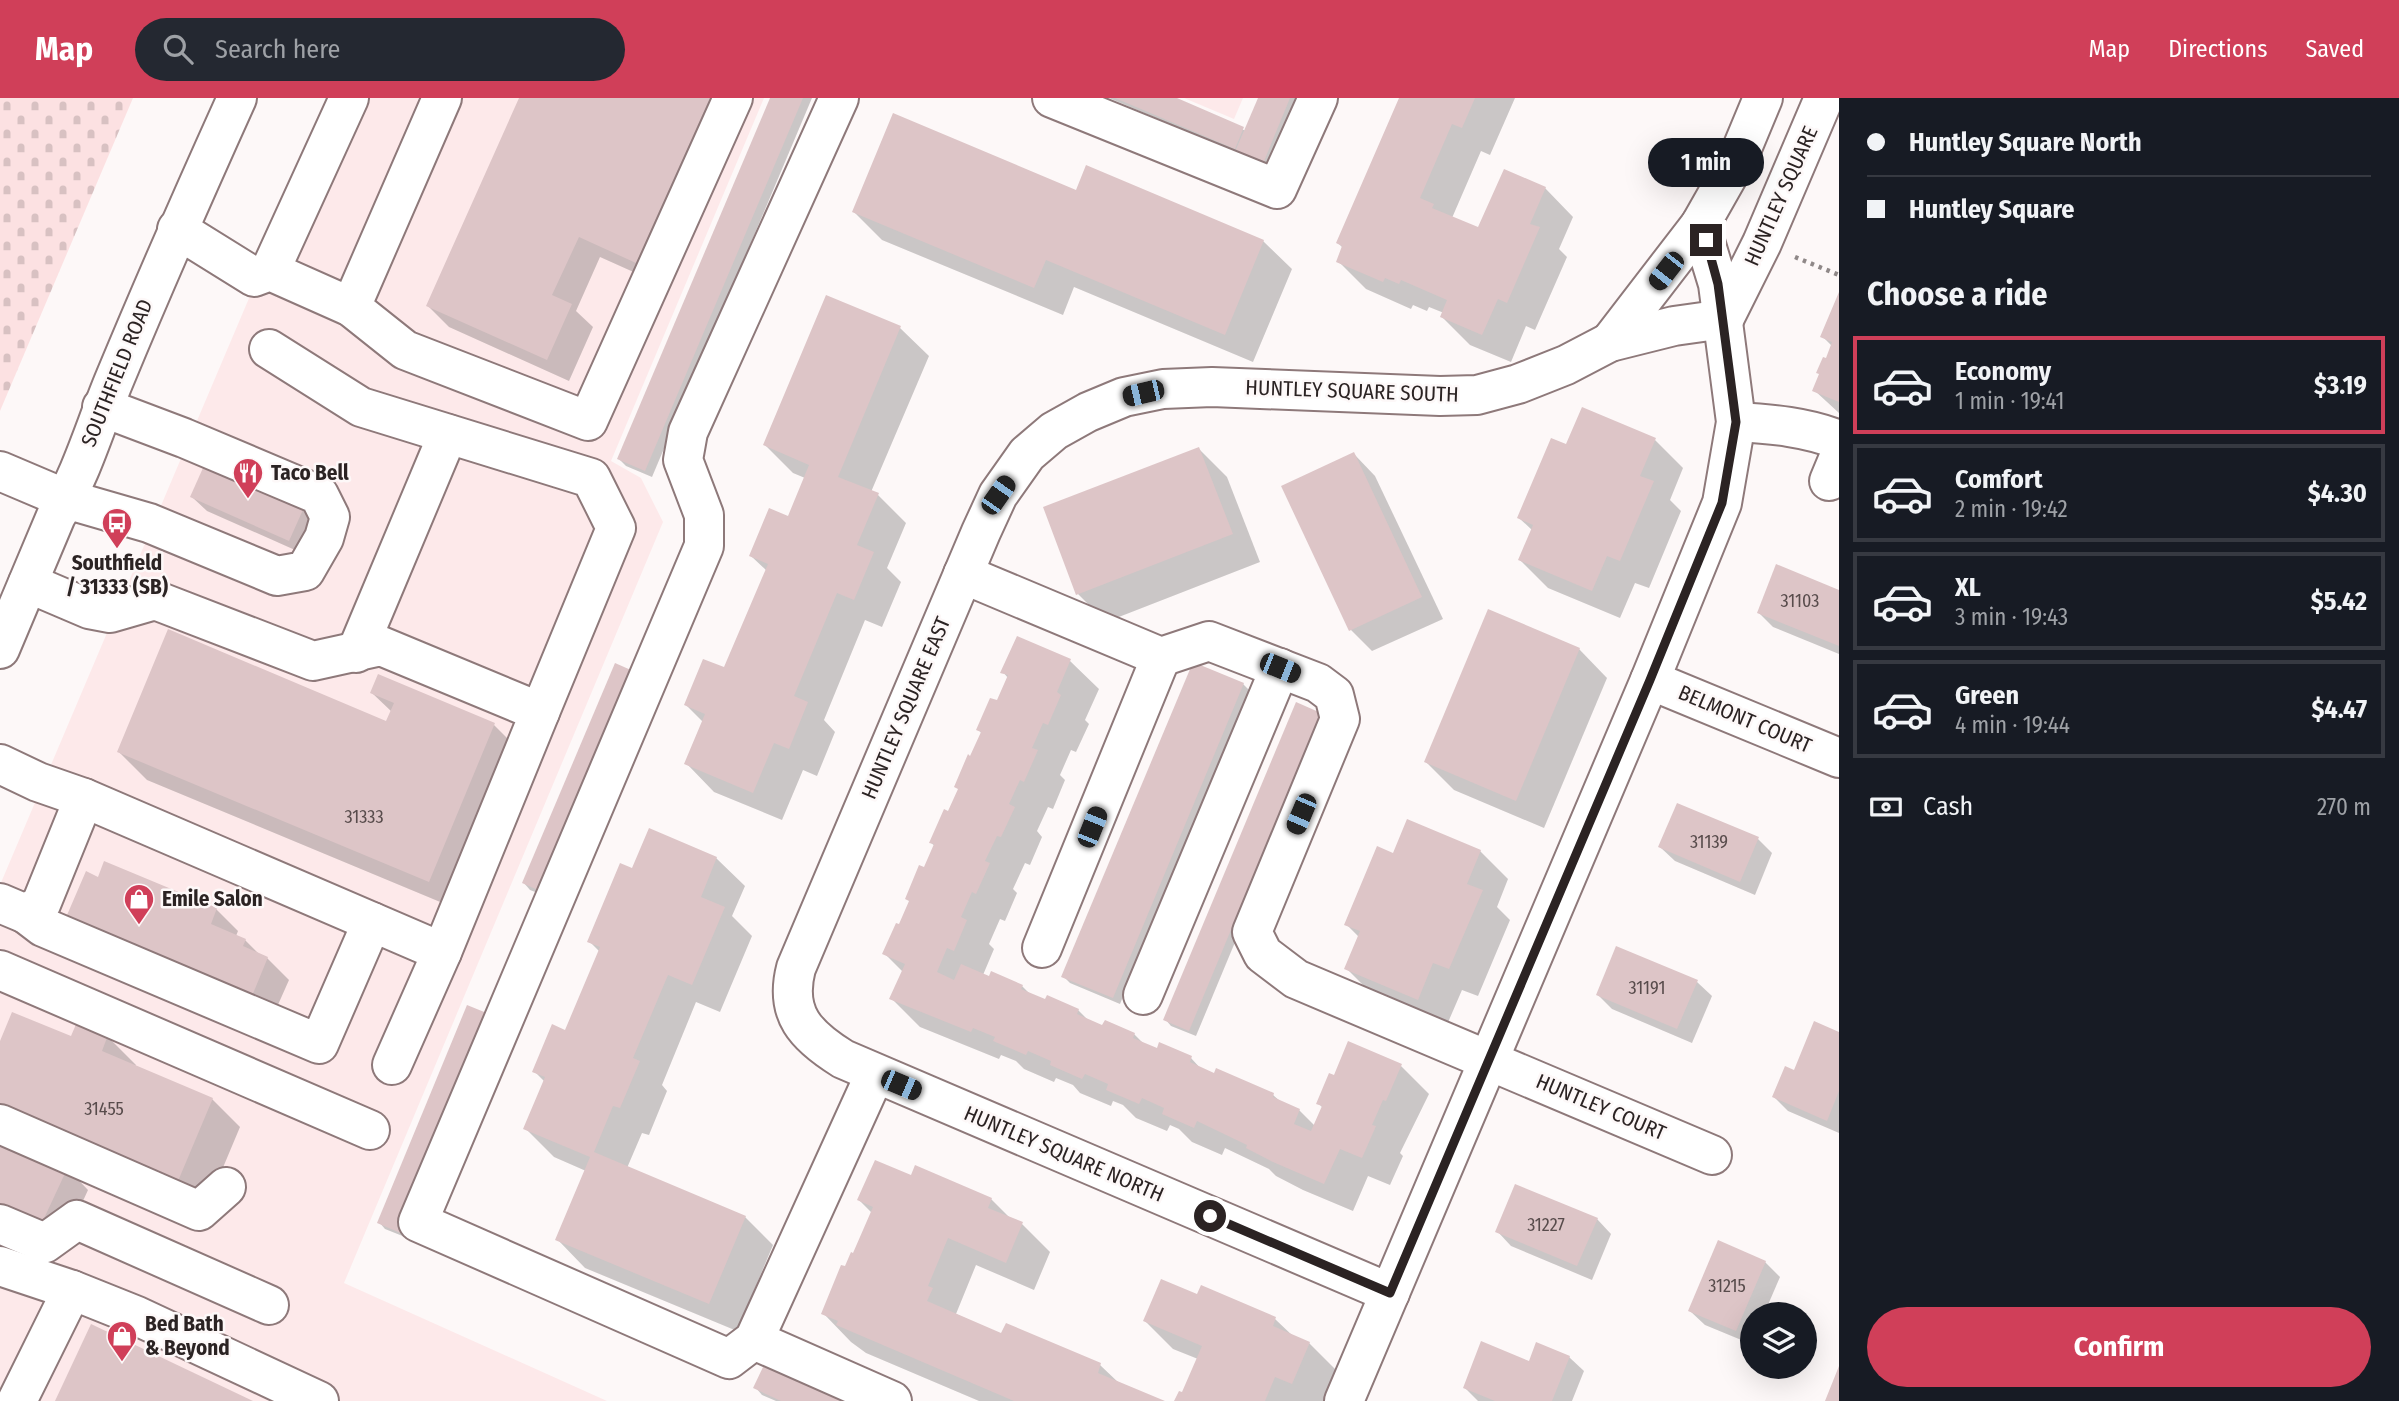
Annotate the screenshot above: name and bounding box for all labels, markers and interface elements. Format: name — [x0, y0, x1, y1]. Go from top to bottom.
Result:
search box — [135, 18, 625, 81]
text: Map — [35, 29, 93, 69]
icon: search — [159, 30, 197, 68]
text: Search here — [215, 34, 340, 65]
text: Map — [2089, 35, 2130, 63]
text: Directions — [2168, 35, 2267, 63]
text: Saved — [2305, 35, 2364, 63]
street label: HUNTLEY SQUARE — [1739, 122, 1823, 270]
text: Huntley Square North — [1909, 127, 2142, 158]
callout: 1 min — [1648, 138, 1764, 188]
text: 1 min — [1681, 148, 1731, 176]
text: Huntley Square — [1909, 194, 2074, 225]
route end — [1690, 224, 1722, 256]
car — [1645, 248, 1688, 294]
text: Choose a ride — [1867, 275, 2048, 313]
street label: SOUTHFIELD ROAD — [76, 295, 158, 451]
icon: car — [1871, 354, 1934, 417]
text: Economy — [1955, 356, 2051, 387]
text: $3.19 — [2314, 370, 2367, 401]
street label: HUNTLEY SQUARE SOUTH — [1245, 374, 1459, 408]
car — [1121, 378, 1166, 408]
text: 1 min · 19:41 — [1955, 387, 2064, 415]
restaurant icon: Taco Bell — [231, 456, 265, 500]
place label: Taco Bell — [271, 460, 349, 486]
icon: car — [1871, 462, 1934, 525]
text: Comfort — [1955, 464, 2043, 495]
car — [978, 472, 1019, 518]
text: $4.30 — [2308, 478, 2367, 509]
text: 2 min · 19:42 — [1955, 495, 2068, 523]
bus stop icon: Southfield / 31333 (SB) — [100, 506, 134, 550]
place label: Southfield / 31333 (SB) — [66, 550, 168, 600]
icon: car — [1871, 570, 1934, 633]
text: XL — [1955, 572, 1981, 603]
text: $5.42 — [2311, 586, 2367, 617]
house number: 31103 — [1781, 590, 1819, 612]
text: 3 min · 19:43 — [1955, 603, 2068, 631]
street label: HUNTLEY SQUARE EAST — [856, 613, 956, 803]
car — [1257, 650, 1304, 686]
icon: car — [1871, 678, 1934, 741]
street label: BELMONT COURT — [1674, 679, 1816, 759]
text: Green — [1955, 680, 2019, 711]
text: $4.47 — [2311, 694, 2367, 725]
text: 4 min · 19:44 — [1955, 711, 2070, 739]
icon: cash — [1867, 788, 1905, 826]
car — [1284, 791, 1319, 837]
text: Cash — [1923, 791, 1973, 822]
text: 270 m — [2317, 793, 2371, 821]
car — [1075, 804, 1110, 850]
house number: 31333 — [344, 806, 384, 828]
house number: 31139 — [1690, 831, 1728, 853]
shop icon: Emile Salon — [122, 882, 156, 926]
place label: Emile Salon — [162, 886, 263, 912]
house number: 31191 — [1629, 977, 1665, 999]
car — [878, 1067, 925, 1103]
street label: HUNTLEY COURT — [1532, 1068, 1670, 1146]
house number: 31455 — [84, 1098, 124, 1120]
street label: HUNTLEY SQUARE NORTH — [960, 1100, 1168, 1208]
route start — [1194, 1200, 1226, 1232]
house number: 31227 — [1527, 1214, 1565, 1236]
house number: 31215 — [1708, 1275, 1746, 1297]
map controls — [1740, 1302, 1817, 1379]
button: layers — [1740, 1302, 1817, 1379]
button: Confirm — [1867, 1307, 2371, 1387]
place label: Bed Bath & Beyond — [145, 1311, 230, 1361]
shop icon: Bed Bath & Beyond — [105, 1319, 139, 1363]

